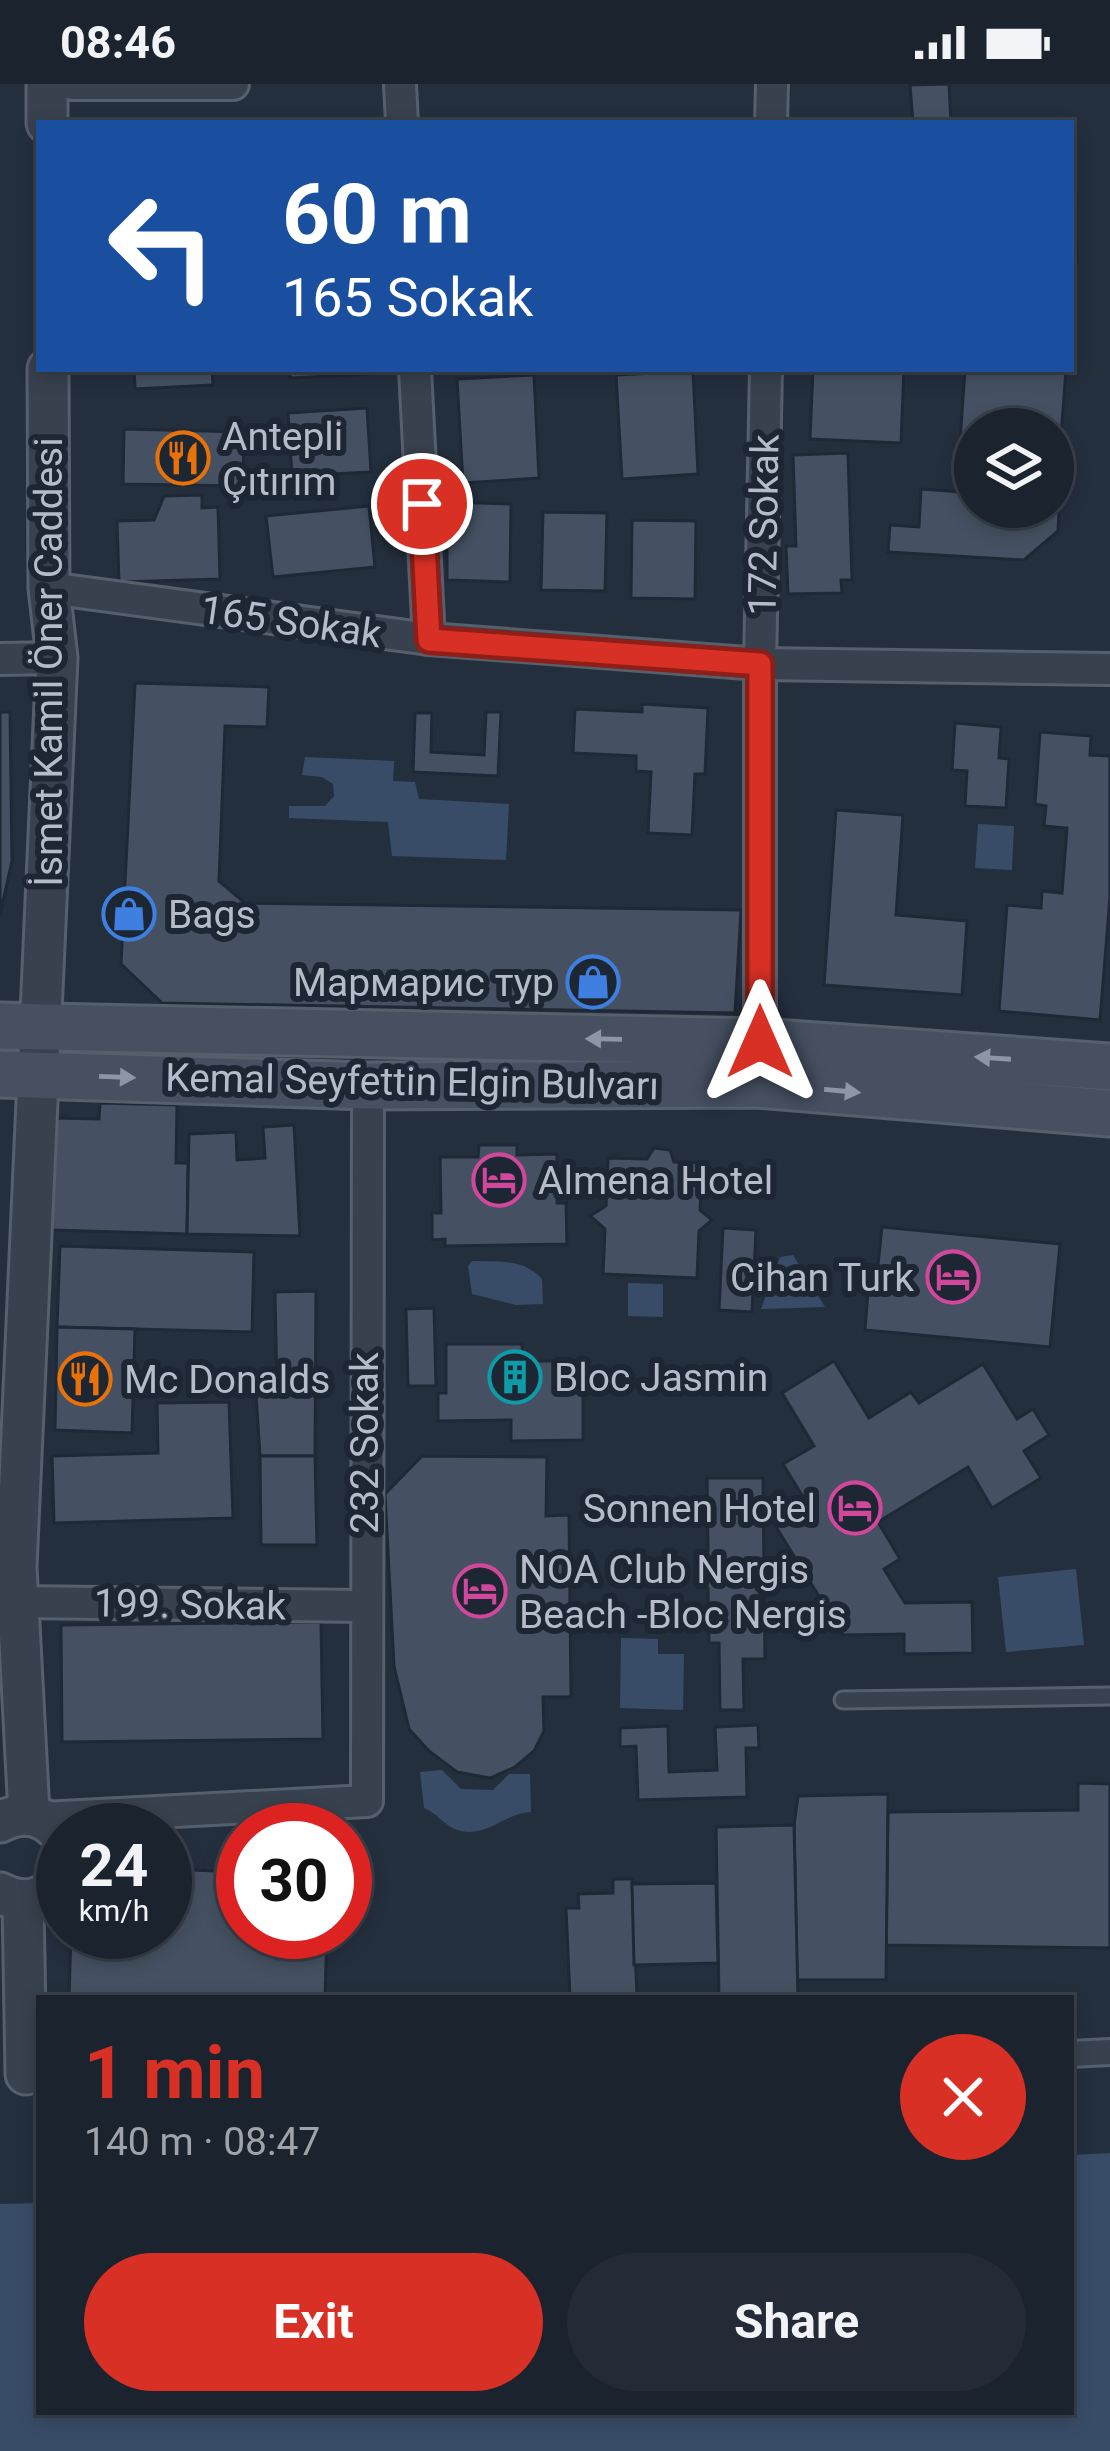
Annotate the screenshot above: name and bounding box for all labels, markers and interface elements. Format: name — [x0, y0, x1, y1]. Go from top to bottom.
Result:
text: 08:46 — [60, 16, 176, 69]
text: 60 m — [282, 165, 472, 264]
icon: left — [84, 168, 240, 324]
text: 165 Sokak — [282, 266, 533, 329]
map controls — [954, 408, 1074, 528]
button: layers — [954, 408, 1074, 528]
place label: Antepli Çıtırım — [222, 414, 343, 505]
restaurant icon: Antepli Çıtırım — [155, 430, 211, 486]
street label: 172 Sokak — [739, 434, 789, 616]
street label: İsmet Kamil Öner Caddesi — [26, 437, 72, 887]
pin — [371, 453, 473, 555]
icon: arrive — [389, 471, 455, 537]
street label: 165 Sokak — [198, 587, 384, 657]
shop icon: Bags — [101, 886, 157, 942]
place label: Bags — [168, 892, 256, 938]
shop icon: Мармарис тур — [565, 954, 621, 1010]
place label: Мармарис тур — [293, 960, 554, 1006]
position arrow — [697, 979, 823, 1105]
one-way arrow — [584, 1029, 622, 1049]
one-way arrow — [974, 1049, 1011, 1068]
street label: Kemal Seyfettin Elgin Bulvarı — [165, 1055, 659, 1109]
one-way arrow — [99, 1068, 137, 1087]
one-way arrow — [824, 1082, 862, 1101]
hotel icon: Almena Hotel — [471, 1152, 527, 1208]
place label: Almena Hotel — [538, 1158, 773, 1204]
hotel icon: Cihan Turk — [925, 1249, 981, 1305]
place label: Cihan Turk — [730, 1255, 914, 1301]
building icon: Bloc Jasmin — [487, 1349, 543, 1405]
restaurant icon: Mc Donalds — [57, 1351, 113, 1407]
street label: 232 Sokak — [342, 1352, 388, 1534]
place label: Bloc Jasmin — [554, 1355, 768, 1401]
place label: Mc Donalds — [124, 1357, 330, 1403]
hotel icon: Sonnen Hotel — [827, 1480, 883, 1536]
place label: Sonnen Hotel — [583, 1486, 816, 1532]
place label: NOA Club Nergis Beach -Bloc Nergis — [519, 1547, 847, 1638]
hotel icon: NOA Club Nergis Beach -Bloc Nergis — [452, 1563, 508, 1619]
street label: 199. Sokak — [94, 1580, 287, 1630]
speed limit sign: 30 — [216, 1803, 372, 1959]
text: 24 — [80, 1830, 148, 1901]
text: km/h — [79, 1893, 149, 1928]
text: 1 min — [84, 2031, 265, 2116]
button: close — [900, 2034, 1026, 2160]
text: 140 m · 08:47 — [84, 2119, 320, 2165]
button: Exit — [84, 2253, 543, 2391]
button: Share — [567, 2253, 1026, 2391]

